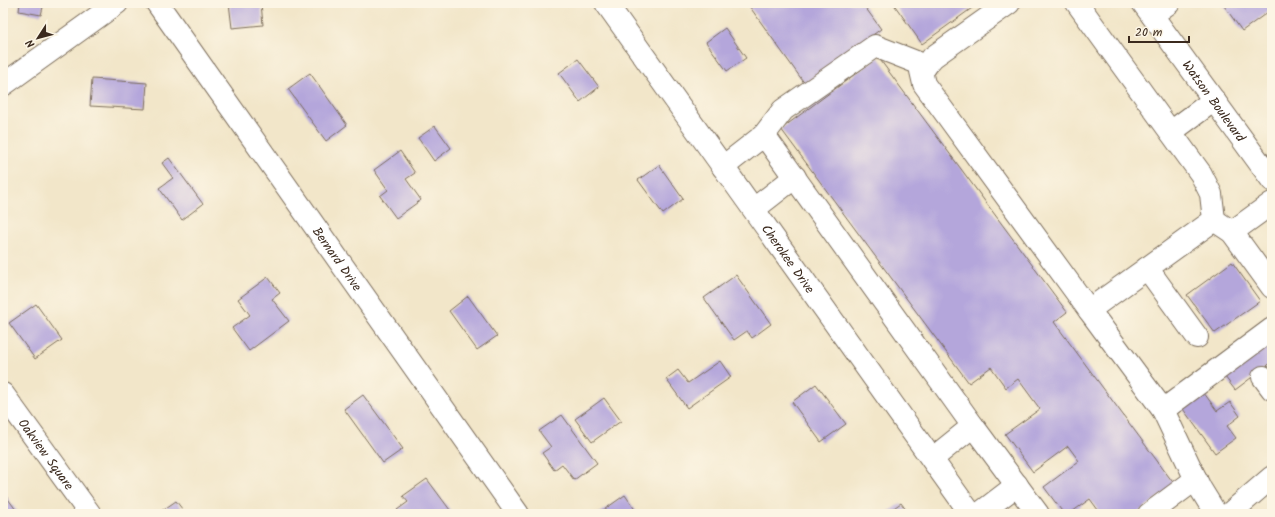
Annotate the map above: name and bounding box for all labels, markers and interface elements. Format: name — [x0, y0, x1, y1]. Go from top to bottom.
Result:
north arrow — [18, 18, 58, 58]
scale bar — [1129, 18, 1189, 44]
text: 20 m — [1135, 23, 1163, 42]
text: N — [21, 35, 40, 51]
street label: Watson Boulevard — [1176, 56, 1250, 147]
street label: Cherokee Drive — [755, 220, 819, 299]
street label: Bernard Drive — [306, 223, 367, 296]
street label: Oakview Square — [12, 415, 79, 495]

